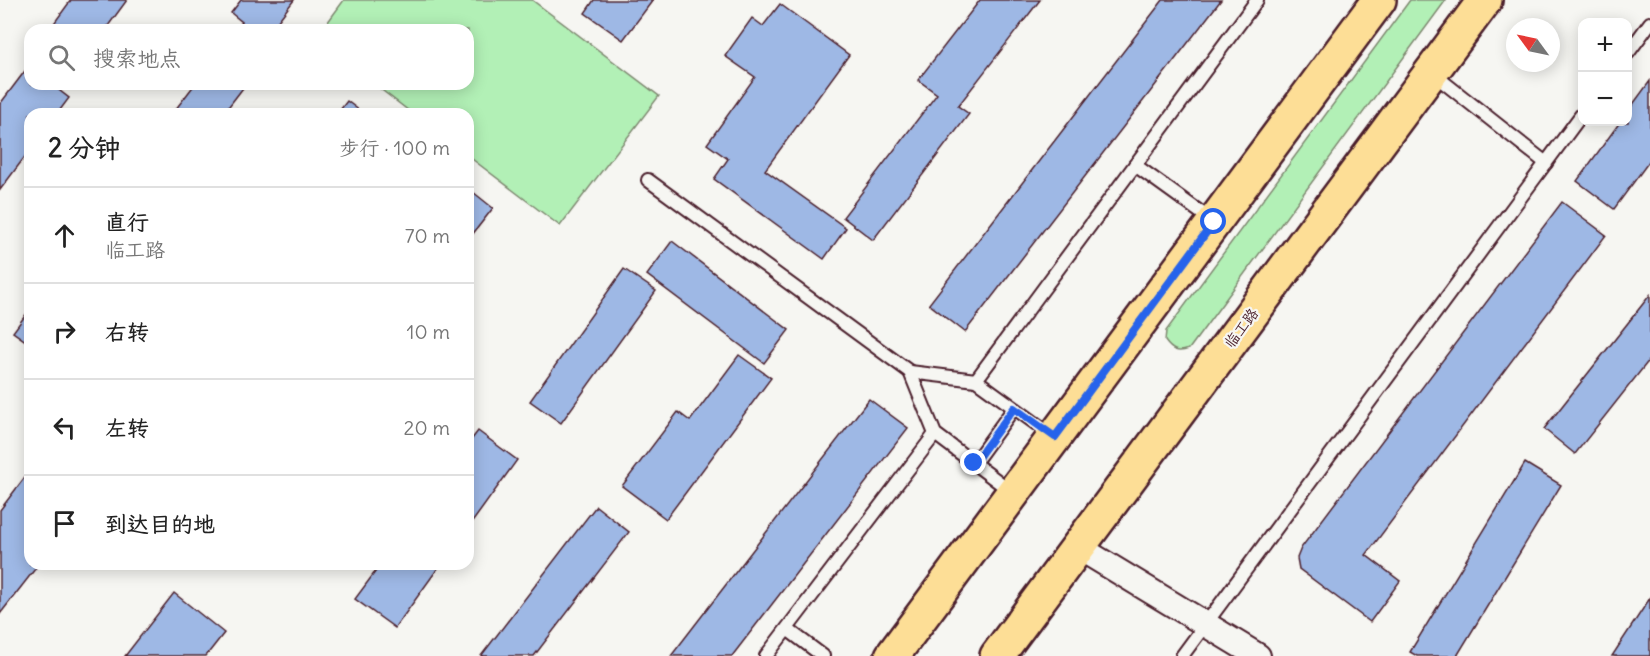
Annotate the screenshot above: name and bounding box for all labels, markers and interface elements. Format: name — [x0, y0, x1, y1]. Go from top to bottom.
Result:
north arrow — [1506, 18, 1560, 72]
map controls — [1578, 18, 1632, 126]
button: + — [1578, 18, 1632, 72]
search box — [24, 24, 474, 90]
icon: search — [45, 41, 78, 74]
text: 搜索地点 — [93, 44, 181, 72]
button: − — [1578, 72, 1632, 126]
text: 2 分钟 — [48, 131, 120, 164]
text: 步行 · 100 m — [339, 135, 450, 160]
text: 直行 — [105, 208, 149, 236]
route start — [1200, 208, 1226, 234]
icon: ahead — [48, 219, 81, 252]
text: 70 m — [405, 223, 450, 248]
text: 临工路 — [105, 237, 165, 262]
street label: 临工路 — [1220, 304, 1262, 352]
icon: right — [48, 315, 81, 348]
text: 右转 — [105, 318, 149, 346]
text: 10 m — [407, 319, 450, 344]
icon: left — [48, 411, 81, 444]
text: 左转 — [105, 414, 149, 442]
text: 20 m — [404, 415, 450, 440]
route end — [960, 449, 986, 475]
icon: arrive — [48, 507, 81, 540]
text: 到达目的地 — [105, 510, 215, 538]

